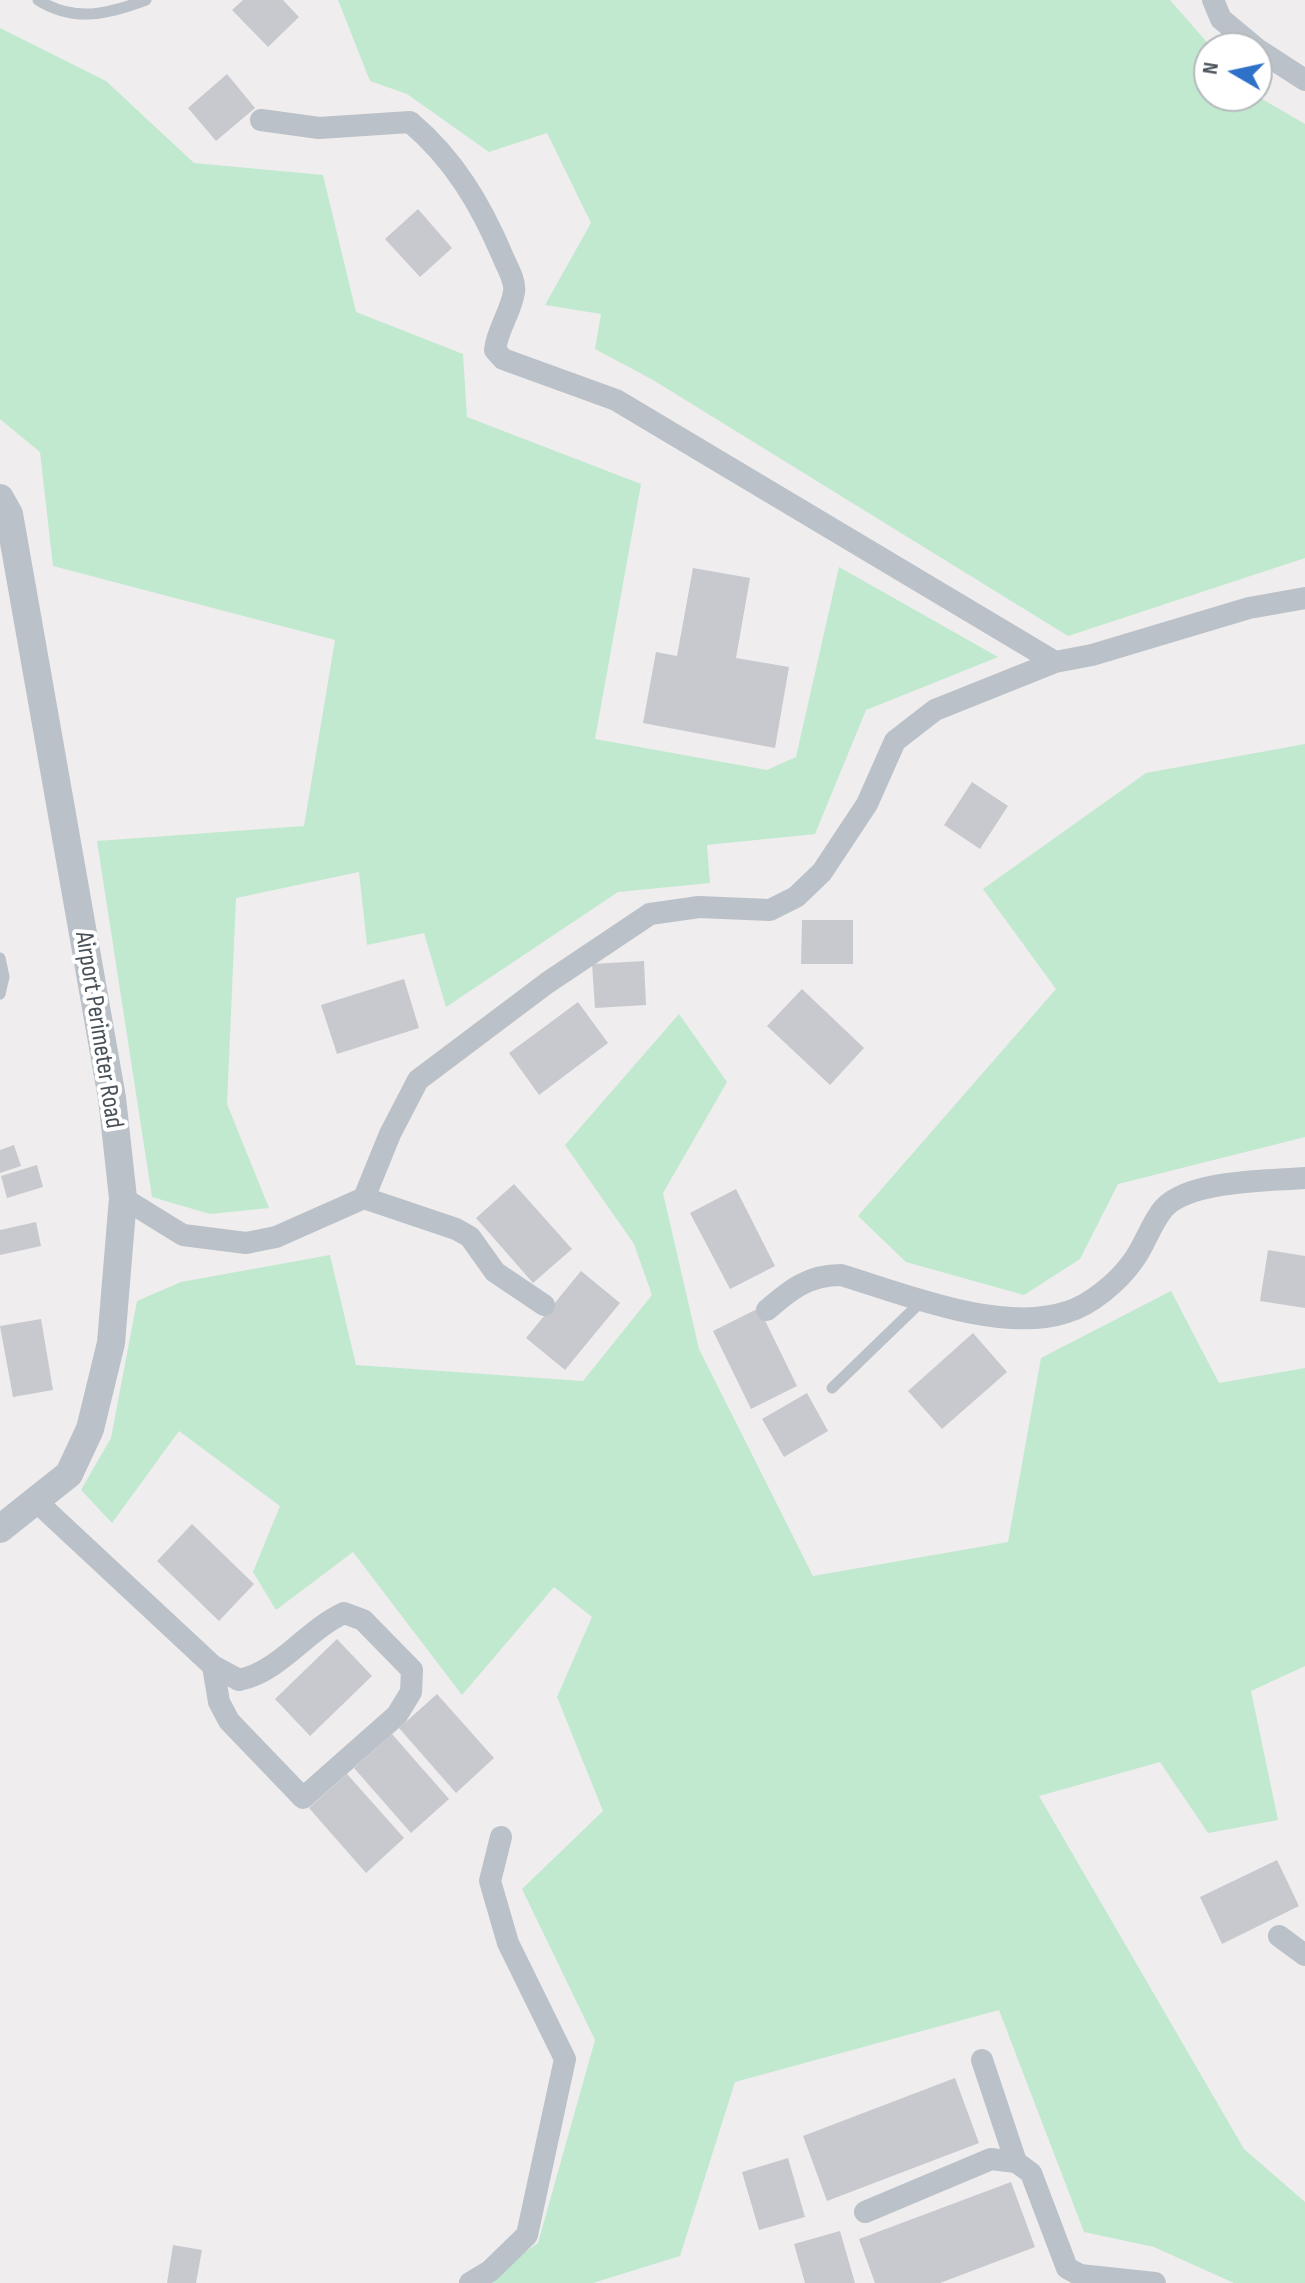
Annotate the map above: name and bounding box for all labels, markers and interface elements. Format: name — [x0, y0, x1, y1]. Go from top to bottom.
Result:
north arrow — [1193, 32, 1273, 112]
text: N — [1197, 61, 1225, 76]
street label: Airport Perimeter Road — [67, 929, 129, 1131]

